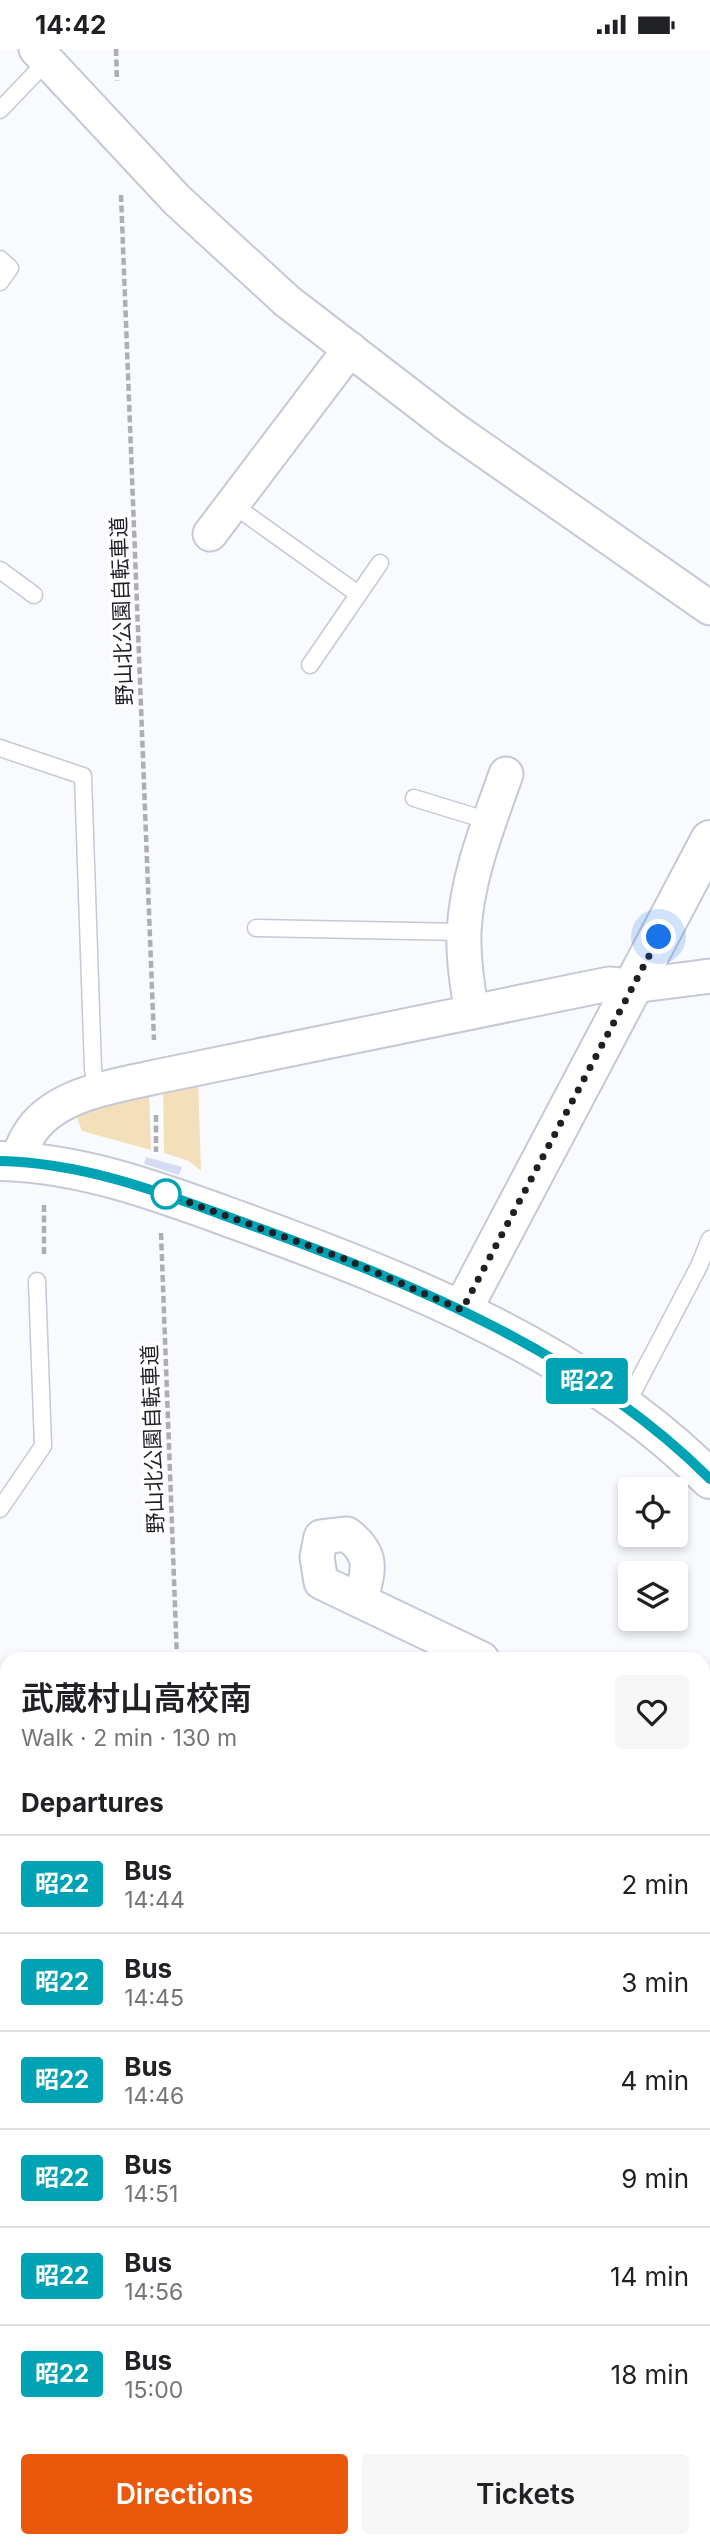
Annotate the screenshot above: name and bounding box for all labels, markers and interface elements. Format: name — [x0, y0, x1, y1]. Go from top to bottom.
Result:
text: 14:42 — [35, 9, 106, 40]
street label: 野山北公園自転車道 — [106, 516, 137, 706]
your location — [641, 919, 676, 954]
unlabelled marker — [151, 1179, 181, 1209]
street label: 野山北公園自転車道 — [137, 1344, 168, 1534]
line badge: 昭22 — [547, 1358, 627, 1404]
text: 昭22 — [560, 1366, 614, 1395]
map controls — [618, 1477, 688, 1631]
button: locate — [618, 1477, 688, 1547]
button: layers — [618, 1561, 688, 1631]
button: heart — [615, 1675, 689, 1749]
text: 武蔵村山高校南 — [21, 1678, 252, 1718]
text: Walk · 2 min · 130 m — [21, 1724, 237, 1752]
text: Departures — [21, 1787, 164, 1818]
text: Bus — [124, 1855, 172, 1886]
text: 昭22 — [35, 1869, 89, 1898]
text: 2 min — [621, 1869, 689, 1900]
text: 14:44 — [124, 1886, 185, 1914]
text: Bus — [124, 1953, 172, 1984]
text: 昭22 — [35, 1967, 89, 1996]
text: 3 min — [621, 1967, 689, 1998]
text: 14:45 — [124, 1984, 184, 2012]
text: Bus — [124, 2051, 172, 2082]
text: 昭22 — [35, 2065, 89, 2094]
text: 4 min — [620, 2065, 689, 2096]
text: 14:46 — [124, 2082, 184, 2110]
text: Bus — [124, 2149, 172, 2180]
text: 昭22 — [35, 2163, 89, 2192]
text: 9 min — [621, 2163, 689, 2194]
text: 14:51 — [124, 2180, 178, 2208]
text: Bus — [124, 2247, 172, 2278]
text: 昭22 — [35, 2261, 89, 2290]
text: 14 min — [610, 2261, 689, 2292]
text: 14:56 — [124, 2278, 183, 2306]
text: Bus — [124, 2345, 172, 2376]
text: 昭22 — [35, 2359, 89, 2388]
text: 18 min — [611, 2359, 689, 2390]
text: 15:00 — [124, 2376, 183, 2404]
button: Directions — [21, 2454, 348, 2534]
button: Tickets — [362, 2454, 689, 2534]

